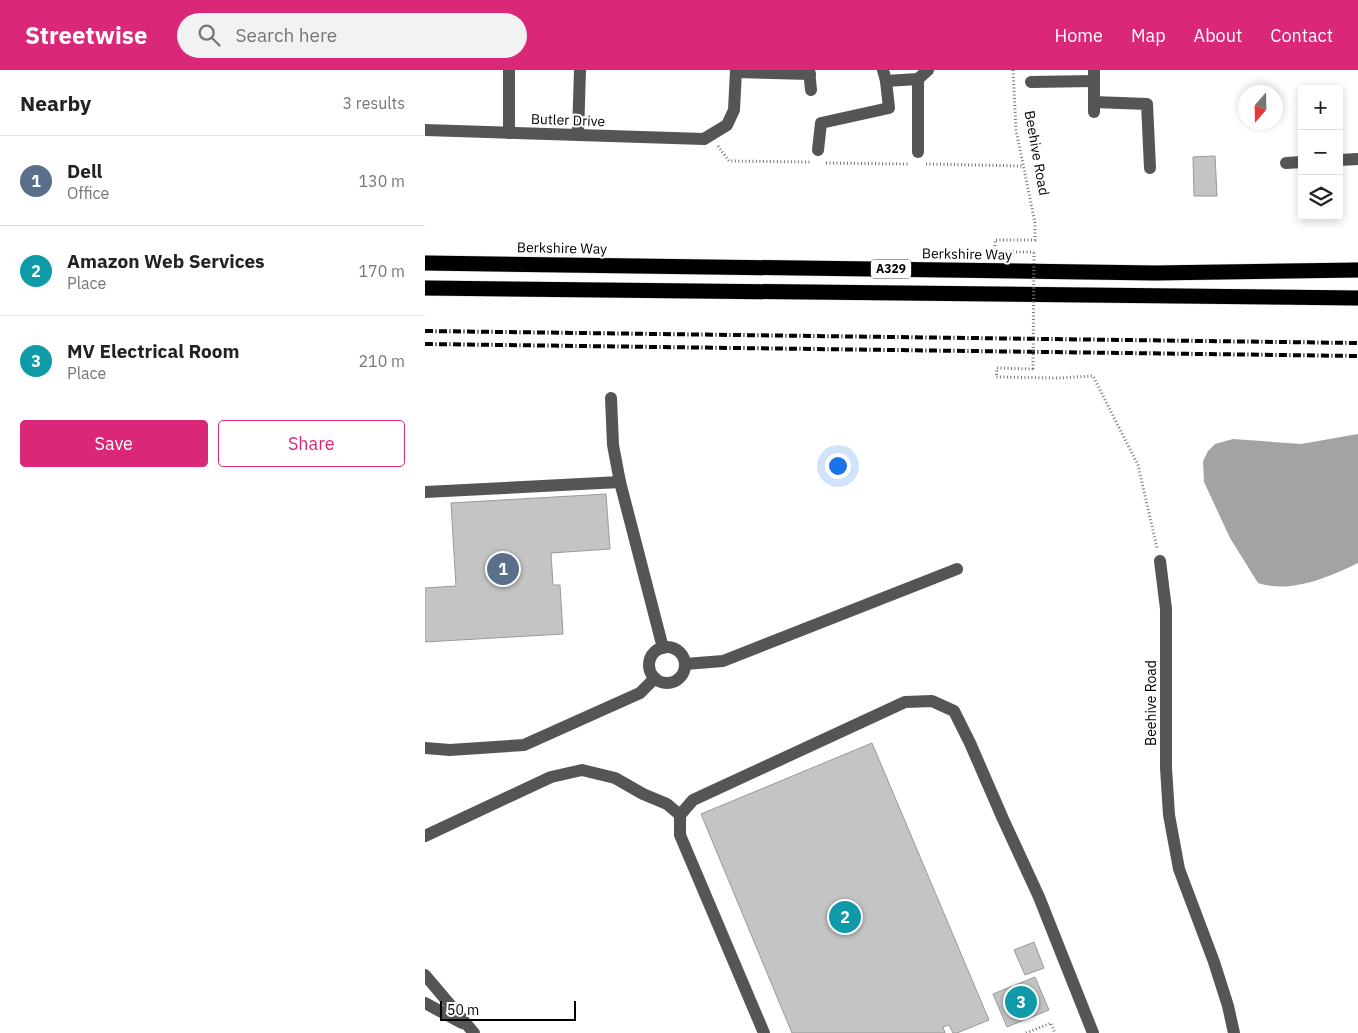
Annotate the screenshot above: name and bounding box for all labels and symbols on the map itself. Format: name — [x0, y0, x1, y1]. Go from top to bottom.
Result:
north arrow — [1238, 85, 1283, 130]
street label: Beehive Road — [1021, 109, 1053, 197]
street label: Butler Drive — [530, 110, 606, 130]
street label: Berkshire Way — [517, 238, 607, 258]
street label: Berkshire Way — [922, 244, 1012, 264]
road number: A329 — [871, 260, 911, 278]
your location — [825, 453, 851, 479]
pin: 1 — [487, 550, 519, 588]
street label: Beehive Road — [1142, 660, 1160, 746]
pin: 2 — [829, 898, 861, 936]
pin: 3 — [1005, 983, 1037, 1021]
scale bar — [440, 998, 576, 1021]

